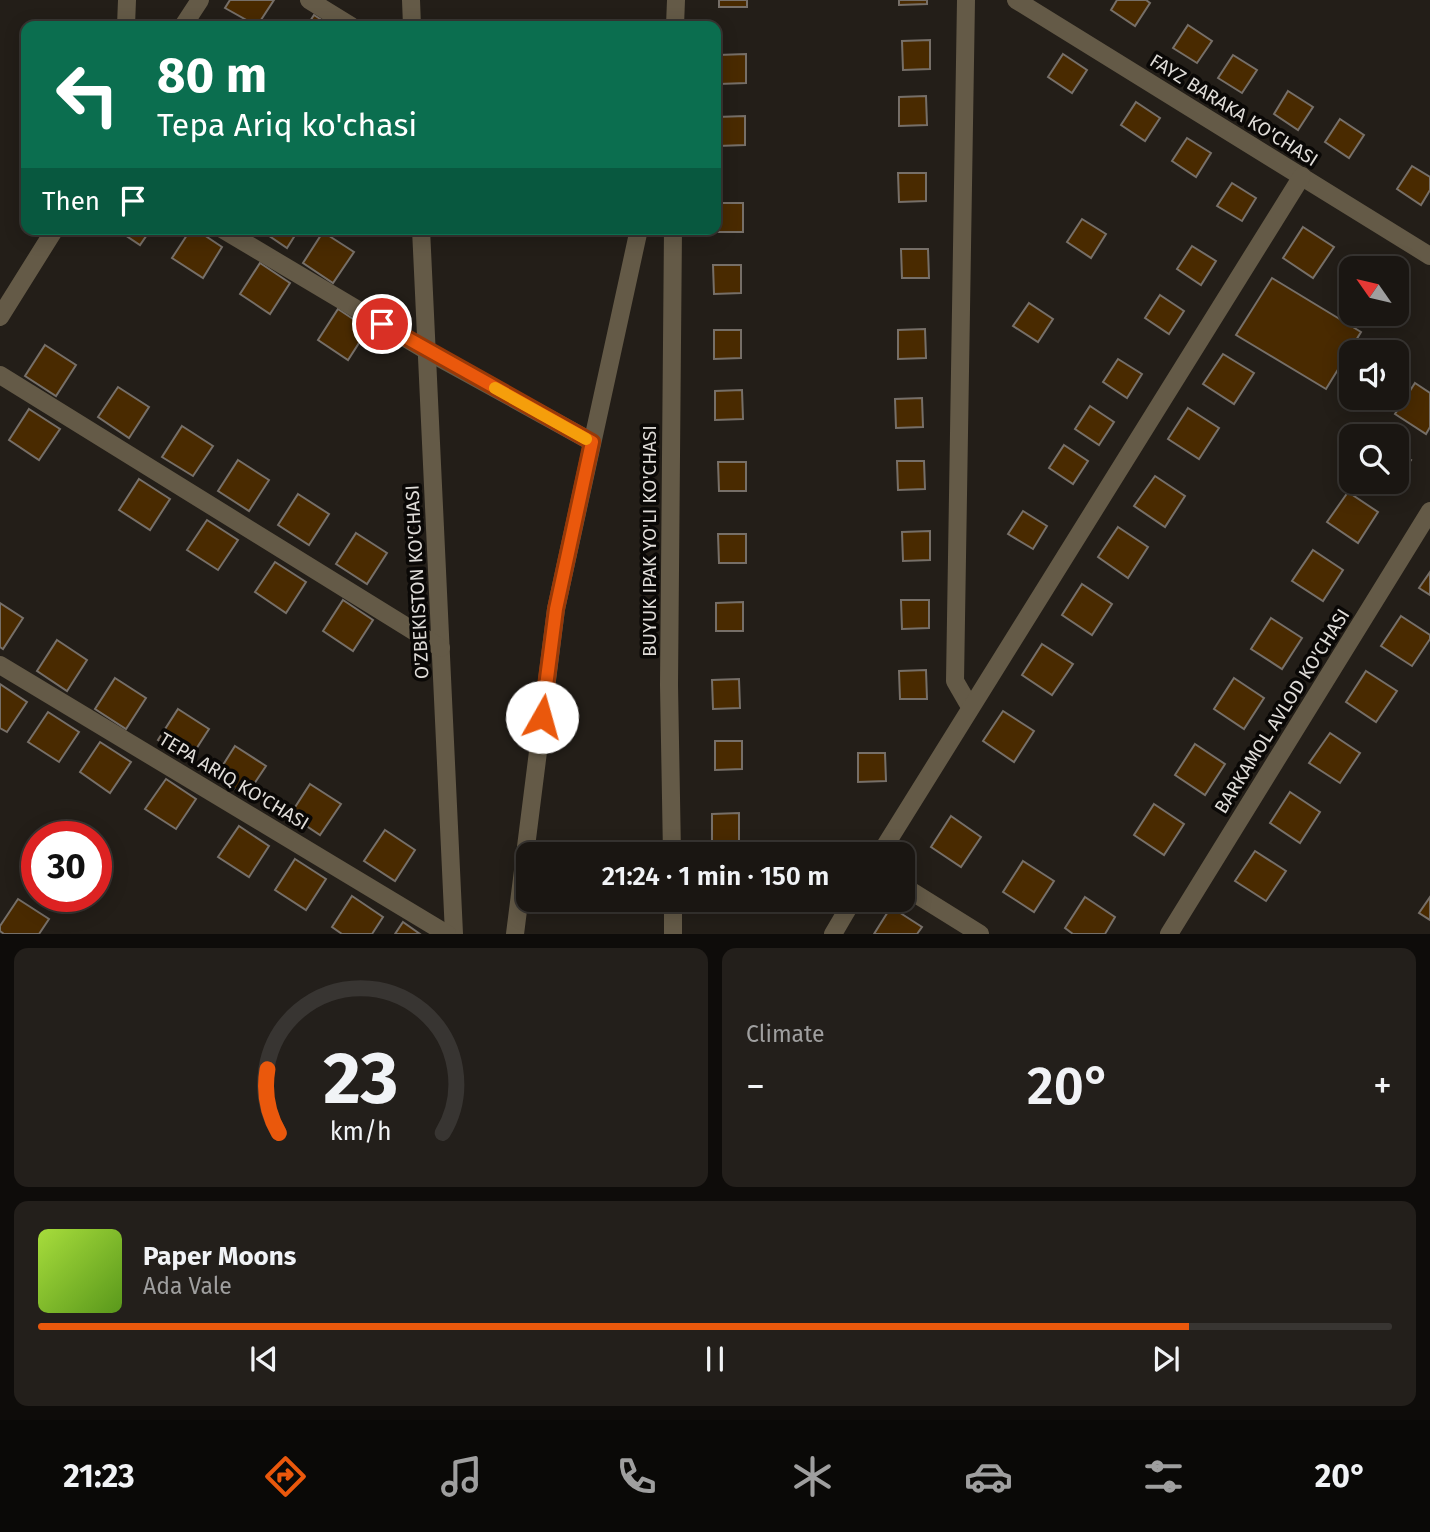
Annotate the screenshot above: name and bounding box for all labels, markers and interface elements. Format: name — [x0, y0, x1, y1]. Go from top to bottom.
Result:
text: 80 m — [157, 46, 267, 105]
icon: left — [42, 49, 133, 140]
street label: FAYZ BARAKA KO'CHASI — [1146, 49, 1322, 171]
text: Tepa Ariq ko'chasi — [157, 106, 417, 144]
icon: arrive — [114, 182, 152, 220]
text: Then — [42, 186, 100, 217]
north arrow — [1339, 256, 1409, 326]
map controls — [1339, 256, 1409, 494]
pin — [352, 294, 412, 354]
icon: arrive — [363, 305, 401, 343]
button: sound — [1339, 340, 1409, 410]
button: search — [1339, 424, 1409, 494]
street label: BUYUK IPAK YO'LI KO'CHASI — [638, 425, 661, 657]
street label: O'ZBEKISTON KO'CHASI — [400, 484, 434, 680]
street label: BARKAMOL AVLOD KO'CHASI — [1209, 604, 1355, 818]
position arrow — [505, 680, 579, 754]
street label: TEPA ARIQ KO'CHASI — [155, 727, 313, 835]
speed limit sign: 30 — [21, 821, 112, 912]
text: 21:24 · 1 min · 150 m — [602, 861, 829, 892]
text: Climate — [746, 1020, 825, 1048]
text: 23 — [323, 1036, 399, 1123]
text: 20° — [1027, 1055, 1111, 1118]
text: − — [746, 1063, 765, 1109]
text: + — [1373, 1063, 1392, 1109]
text: km/h — [330, 1117, 392, 1147]
text: Paper Moons — [143, 1241, 296, 1272]
text: Ada Vale — [143, 1272, 232, 1300]
icon: previous — [245, 1340, 283, 1378]
icon: pause — [696, 1340, 734, 1378]
icon: next — [1147, 1340, 1185, 1378]
icon: directions — [261, 1452, 310, 1501]
icon: music — [437, 1452, 486, 1501]
icon: phone — [612, 1452, 661, 1501]
icon: climate — [788, 1452, 837, 1501]
icon: car — [964, 1452, 1013, 1501]
icon: filters — [1139, 1452, 1188, 1501]
text: 21:23 — [63, 1457, 135, 1495]
text: 20° — [1315, 1457, 1367, 1495]

